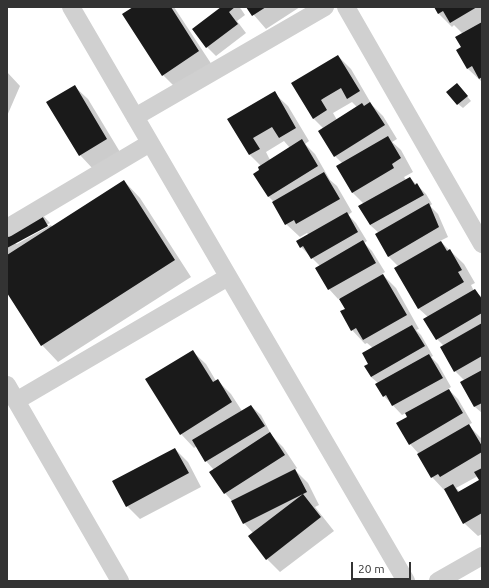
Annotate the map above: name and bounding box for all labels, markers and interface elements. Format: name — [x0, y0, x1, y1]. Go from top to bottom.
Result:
scale bar — [353, 554, 413, 580]
text: 20 m — [358, 562, 385, 575]

